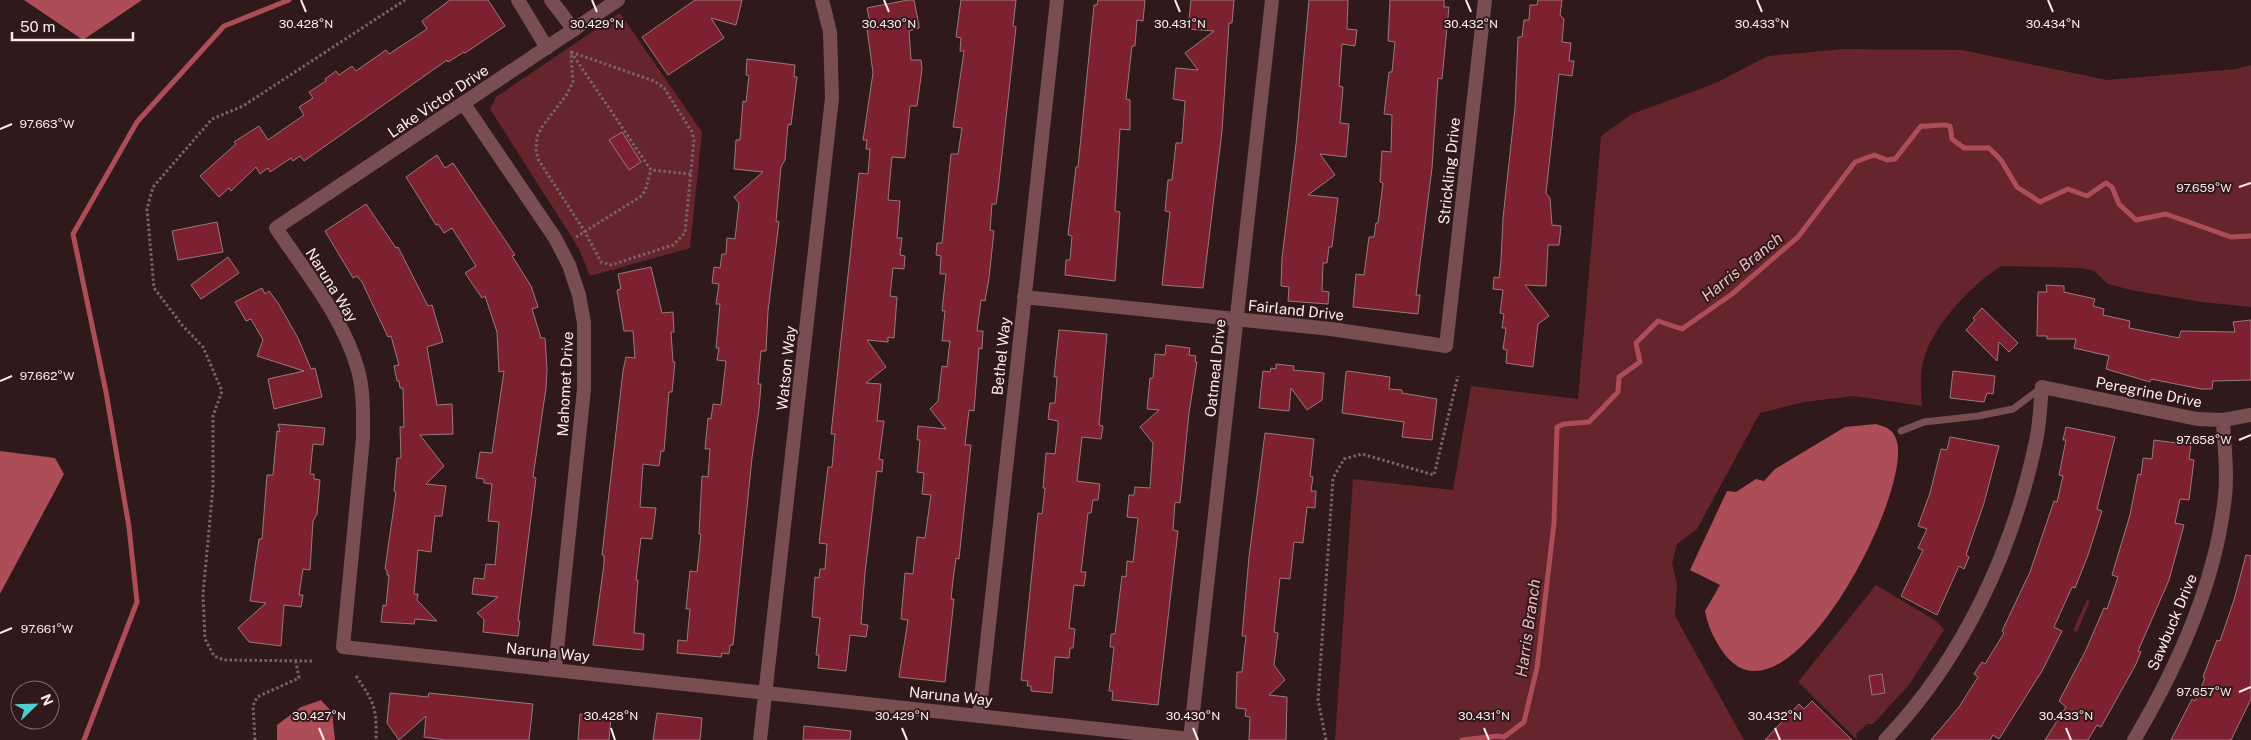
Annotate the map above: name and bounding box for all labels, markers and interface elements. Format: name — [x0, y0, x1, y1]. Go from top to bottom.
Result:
scale bar — [12, 10, 134, 42]
text: 30.428°N — [279, 17, 333, 31]
text: 30.429°N — [570, 17, 624, 31]
text: 30.430°N — [862, 17, 916, 31]
text: 30.431°N — [1154, 17, 1206, 31]
text: 30.432°N — [1444, 17, 1498, 31]
text: 30.433°N — [1735, 17, 1789, 31]
text: 30.434°N — [2026, 17, 2080, 31]
text: 50 m — [20, 18, 55, 35]
street label: Lake Victor Drive — [384, 61, 492, 141]
text: 97.663°W — [19, 117, 75, 131]
street label: Strickling Drive — [1435, 117, 1463, 225]
text: 97.659°W — [2176, 181, 2232, 195]
water label: Harris Branch — [1698, 229, 1786, 305]
street label: Naruna Way — [302, 245, 362, 325]
street label: Fairland Drive — [1247, 296, 1345, 324]
street label: Bethel Way — [988, 316, 1014, 396]
street label: Oatmeal Drive — [1201, 318, 1229, 418]
street label: Watson Way — [773, 325, 799, 411]
street label: Mahomet Drive — [554, 331, 576, 437]
text: 97.662°W — [20, 369, 75, 383]
street label: Peregrine Drive — [2095, 373, 2203, 411]
text: 97.658°W — [2176, 433, 2232, 447]
street label: Sawbuck Drive — [2144, 571, 2200, 673]
water label: Harris Branch — [1512, 578, 1544, 678]
text: 97.661°W — [21, 622, 74, 636]
street label: Naruna Way — [505, 639, 591, 665]
north arrow — [10, 680, 60, 730]
street label: Naruna Way — [908, 683, 994, 709]
text: 97.657°W — [2176, 685, 2232, 699]
text: N — [37, 692, 56, 708]
text: 30.427°N — [292, 709, 346, 723]
text: 30.428°N — [584, 709, 638, 723]
text: 30.429°N — [875, 709, 929, 723]
text: 30.430°N — [1166, 709, 1220, 723]
text: 30.431°N — [1458, 709, 1510, 723]
text: 30.432°N — [1748, 709, 1802, 723]
text: 30.433°N — [2039, 709, 2093, 723]

